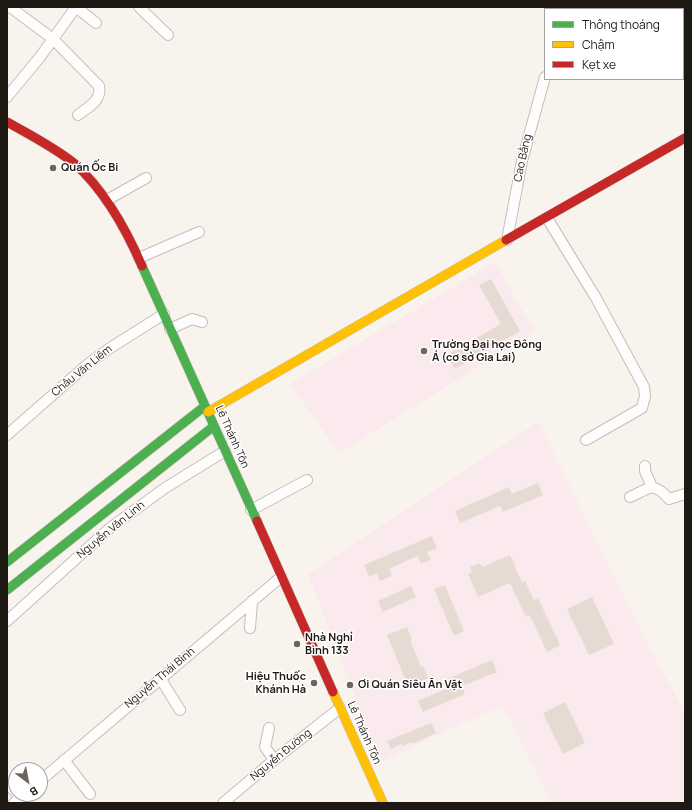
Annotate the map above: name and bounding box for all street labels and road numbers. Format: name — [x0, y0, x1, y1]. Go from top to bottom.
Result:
street label: Cao Bằng — [511, 133, 535, 183]
street label: Châu Văn Liêm — [49, 343, 115, 399]
street label: Lê Thánh Tôn — [212, 404, 252, 470]
street label: Nguyễn Văn Linh — [74, 499, 148, 561]
street label: Nguyễn Thái Bình — [122, 645, 198, 711]
street label: Lê Thánh Tôn — [344, 700, 384, 766]
street label: Nguyễn Đường — [248, 726, 314, 784]

